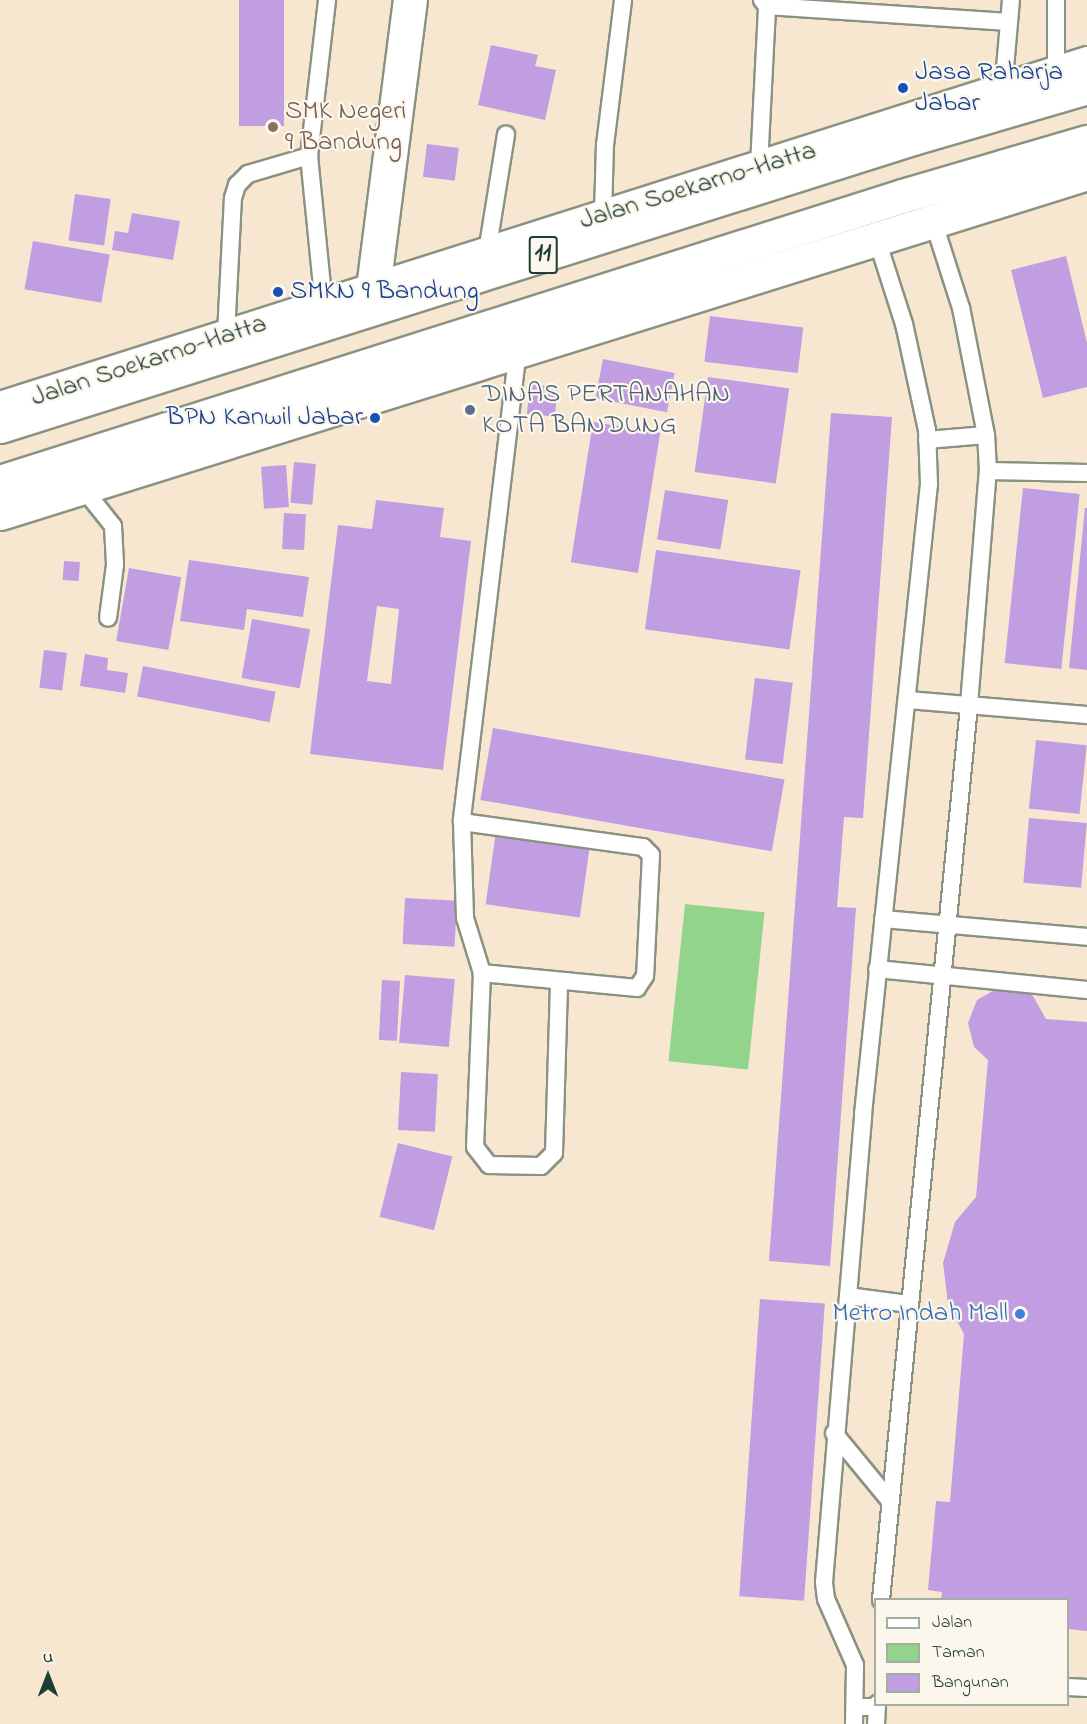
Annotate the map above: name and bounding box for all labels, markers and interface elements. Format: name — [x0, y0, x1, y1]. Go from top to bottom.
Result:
place label: Jasa Raharja Jabar — [915, 56, 1063, 119]
marker: Jasa Raharja Jabar — [896, 81, 910, 95]
place label: SMK Negeri 9 Bandung — [285, 95, 406, 158]
marker: SMK Negeri 9 Bandung — [266, 120, 280, 134]
street label: Jalan Soekarno-Hatta — [576, 135, 820, 237]
road number: 11 — [528, 232, 558, 278]
place label: SMKN 9 Bandung — [290, 276, 479, 308]
marker: SMKN 9 Bandung — [271, 285, 285, 299]
street label: Jalan Soekarno-Hatta — [27, 308, 271, 414]
place label: DINAS PERTANAHAN KOTA BANDUNG — [482, 378, 730, 441]
place label: BPN Kanwil Jabar — [166, 402, 363, 434]
marker: DINAS PERTANAHAN KOTA BANDUNG — [463, 403, 477, 417]
marker: BPN Kanwil Jabar — [368, 411, 382, 425]
place label: Metro Indah Mall — [832, 1298, 1008, 1330]
marker: Metro Indah Mall — [1013, 1307, 1027, 1321]
legend — [874, 1598, 1069, 1706]
text: Jalan — [932, 1610, 972, 1636]
text: Taman — [932, 1640, 985, 1666]
north arrow — [18, 1646, 78, 1706]
text: U — [43, 1646, 53, 1670]
text: Bangunan — [932, 1670, 1009, 1696]

